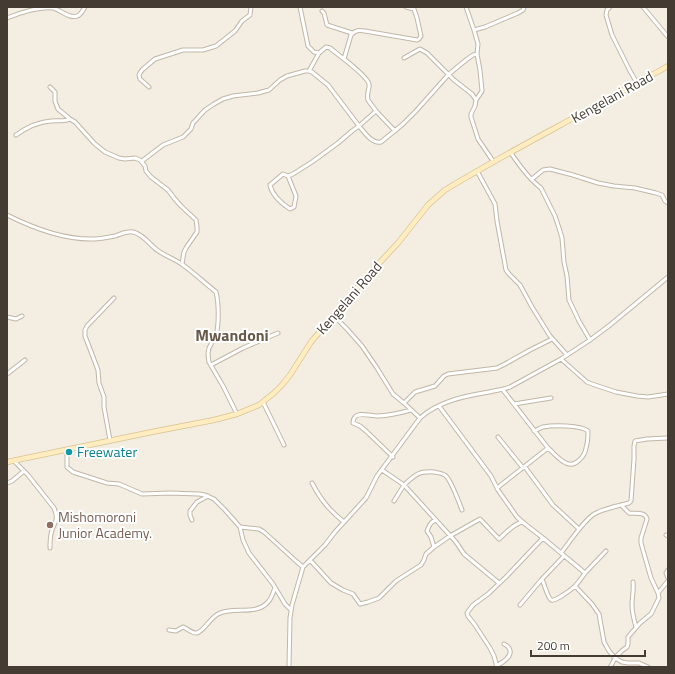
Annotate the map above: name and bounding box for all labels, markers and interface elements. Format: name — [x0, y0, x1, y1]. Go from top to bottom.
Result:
street label: Kengelani Road — [567, 65, 657, 128]
street label: Kengelani Road — [311, 257, 386, 339]
district label: Mwandoni — [195, 323, 269, 347]
place label: Freewater — [77, 441, 137, 462]
marker: Freewater — [64, 447, 74, 457]
place label: Mishomoroni Junior Academy. — [58, 506, 152, 543]
marker: Mishomoroni Junior Academy. — [45, 520, 55, 530]
scale bar — [531, 632, 645, 658]
text: 200 m — [537, 636, 570, 655]

